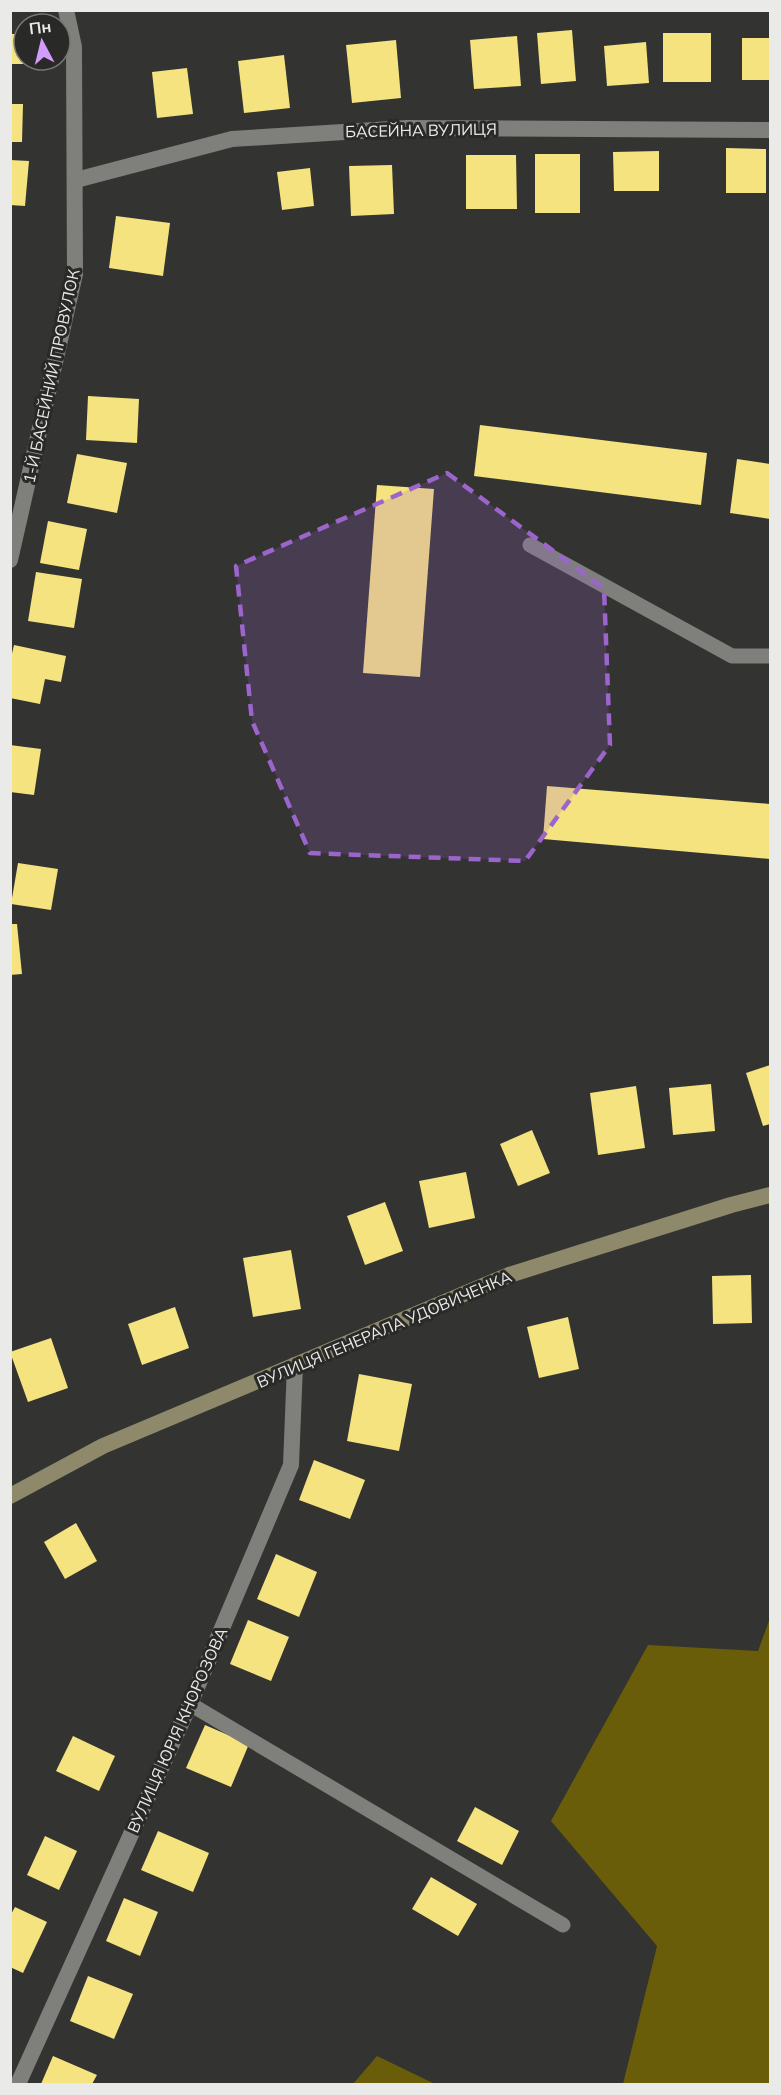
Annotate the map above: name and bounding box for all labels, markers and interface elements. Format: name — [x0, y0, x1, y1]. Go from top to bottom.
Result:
north arrow — [12, 12, 72, 72]
text: Пн — [28, 16, 52, 38]
street label: БАСЕЙНА ВУЛИЦЯ — [345, 119, 497, 141]
street label: 1-Й БАСЕЙНИЙ ПРОВУЛОК — [19, 267, 84, 485]
street label: ВУЛИЦЯ ГЕНЕРАЛА УДОВИЧЕНКА — [254, 1266, 515, 1392]
street label: ВУЛИЦЯ ЮРІЯ КНОРОЗОВА — [123, 1624, 232, 1836]

